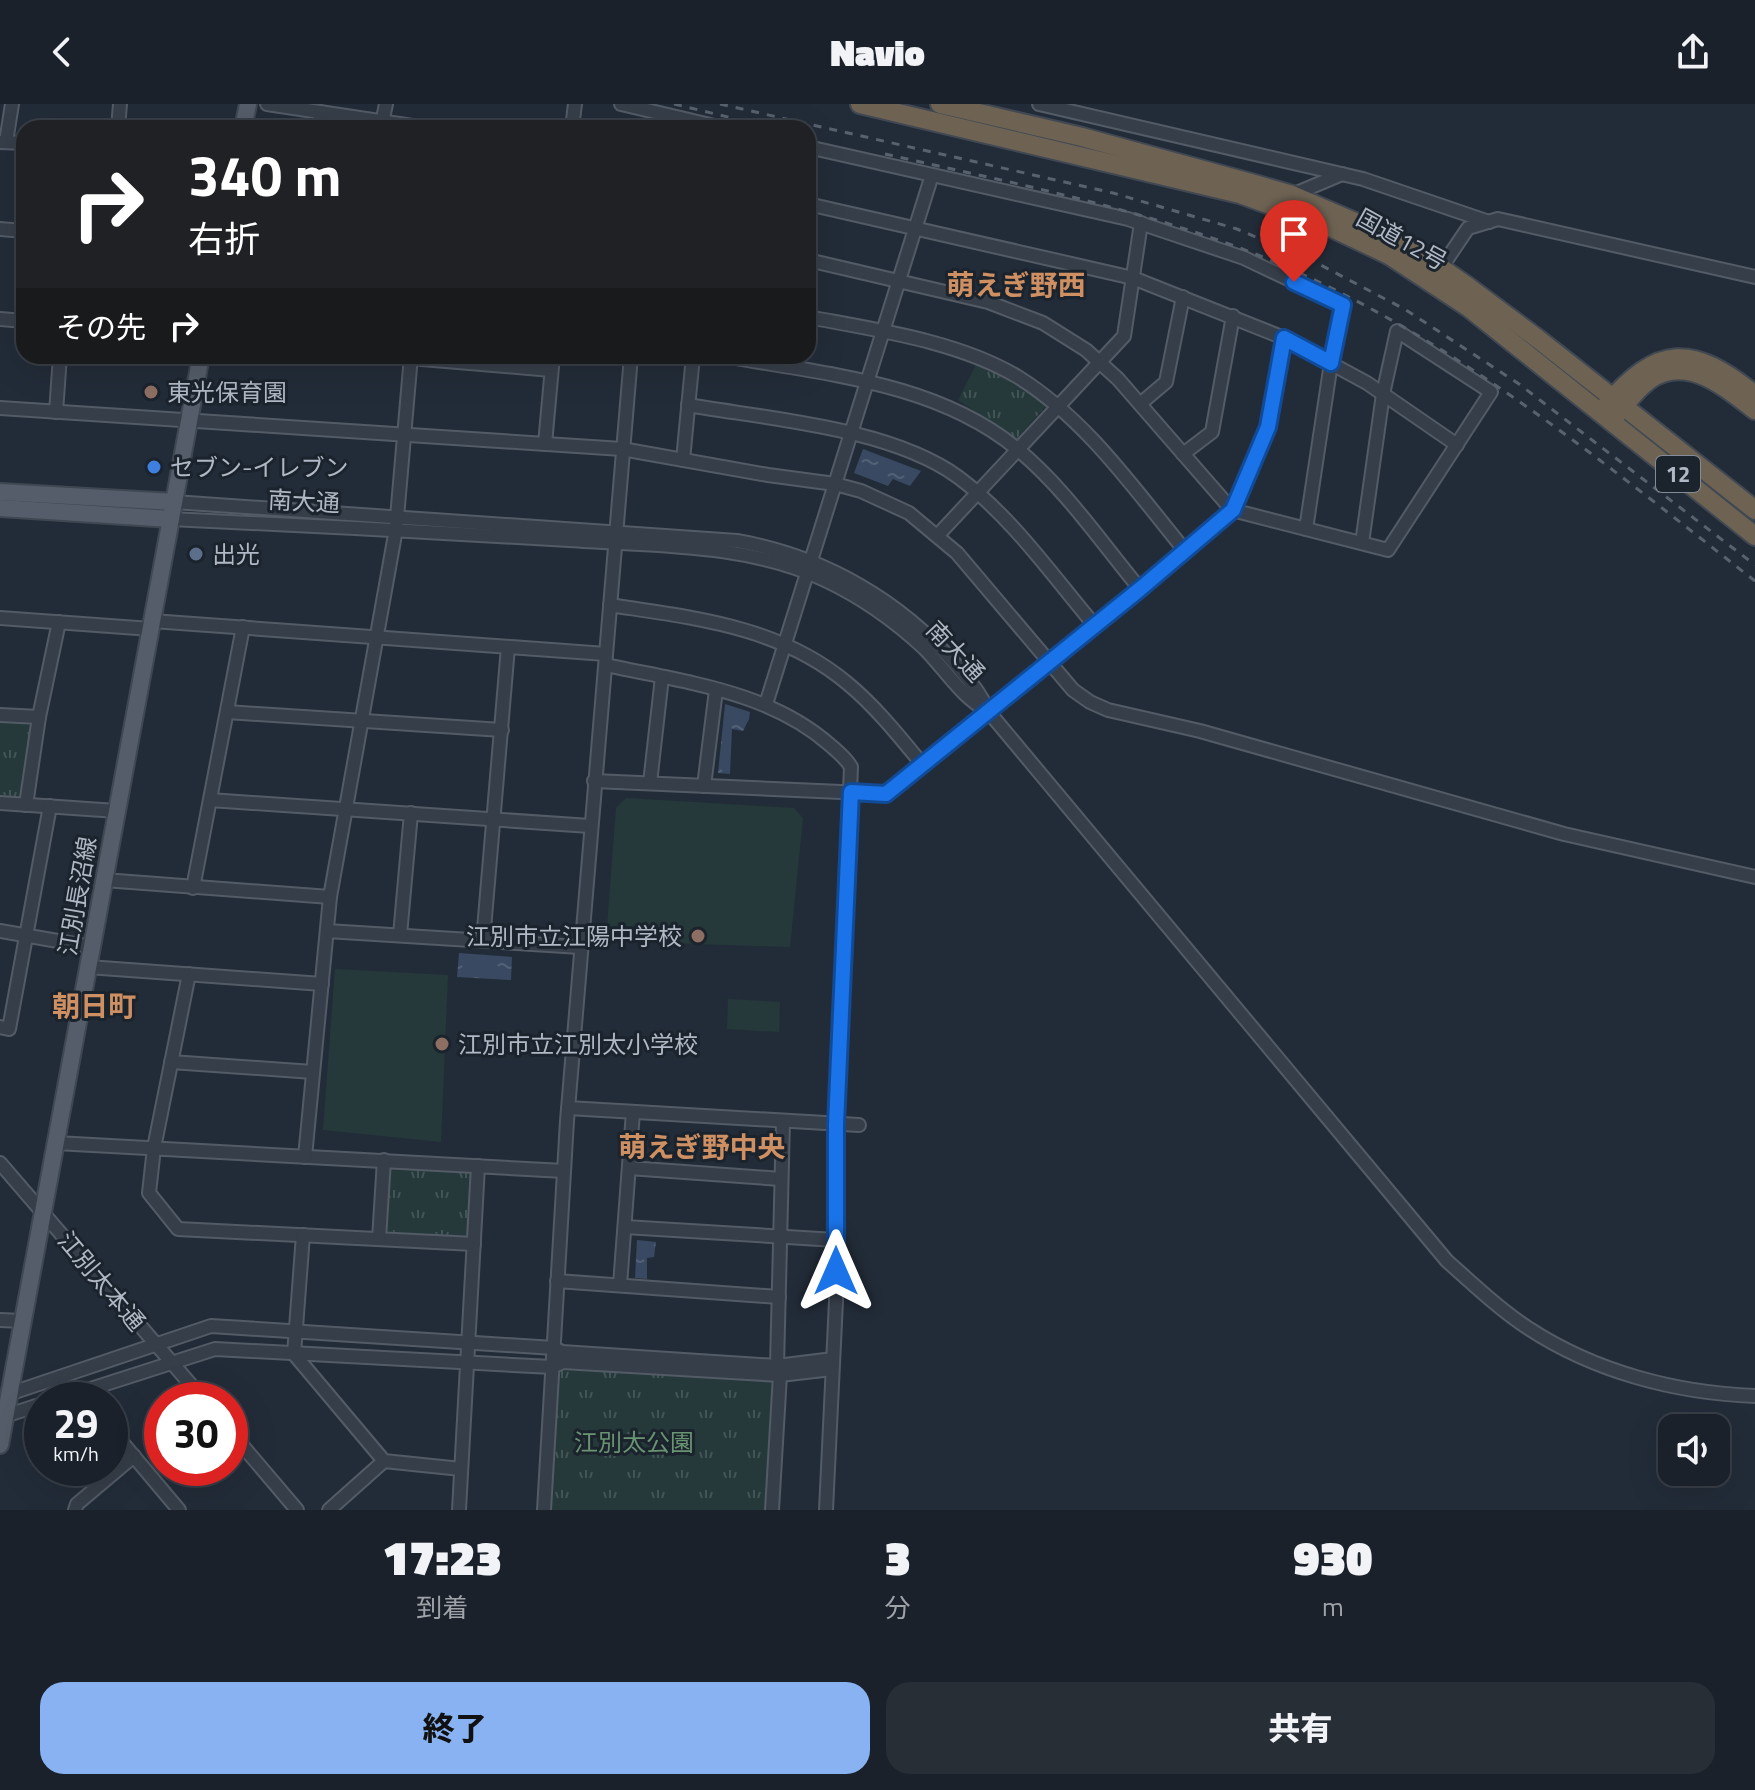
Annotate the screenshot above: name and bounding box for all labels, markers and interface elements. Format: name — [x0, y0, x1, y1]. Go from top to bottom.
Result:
text: Navio — [830, 25, 925, 80]
icon: back — [40, 30, 84, 74]
icon: share — [1671, 30, 1715, 74]
text: 340 m — [188, 133, 341, 218]
icon: right — [56, 152, 160, 256]
street label: 国道12号 — [1350, 199, 1454, 279]
pin — [1260, 200, 1328, 282]
text: 右折 — [188, 211, 260, 266]
icon: arrive — [1272, 212, 1316, 256]
district label: 萌えぎ野西 — [946, 263, 1086, 306]
text: その先 — [56, 304, 146, 350]
icon: right — [162, 304, 206, 348]
place label: 東光保育園 — [167, 374, 287, 410]
marker: 東光保育園 — [142, 383, 160, 401]
place label: セブン-イレブン — [170, 449, 349, 485]
road number: 12 — [1656, 456, 1700, 492]
marker: セブン-イレブン — [145, 458, 163, 476]
street label: 南大通 — [267, 481, 341, 521]
place label: 出光 — [212, 536, 260, 572]
marker: 出光 — [187, 545, 205, 563]
street label: 南大通 — [918, 612, 994, 690]
street label: 江別長沼線 — [49, 834, 105, 958]
place label: 江別市立江陽中学校 — [466, 918, 682, 954]
marker: 江別市立江陽中学校 — [689, 927, 707, 945]
district label: 朝日町 — [52, 984, 136, 1027]
place label: 江別市立江別太小学校 — [458, 1026, 698, 1062]
marker: 江別市立江別太小学校 — [433, 1035, 451, 1053]
district label: 萌えぎ野中央 — [618, 1125, 786, 1168]
street label: 江別太本通 — [50, 1223, 154, 1339]
position arrow — [794, 1229, 878, 1313]
speed limit sign: 30 — [144, 1382, 248, 1486]
text: 29 — [54, 1393, 98, 1454]
map controls — [1658, 1414, 1730, 1486]
button: sound — [1658, 1414, 1730, 1486]
park label: 江別太公園 — [574, 1424, 694, 1460]
text: km/h — [53, 1438, 99, 1469]
text: 17:23 — [382, 1521, 502, 1594]
text: 3 — [884, 1521, 911, 1594]
text: 930 — [1293, 1521, 1373, 1594]
text: m — [1322, 1587, 1344, 1626]
text: 到着 — [416, 1588, 468, 1627]
text: 分 — [885, 1588, 911, 1627]
button: 終了 — [40, 1682, 870, 1774]
button: 共有 — [886, 1682, 1715, 1774]

